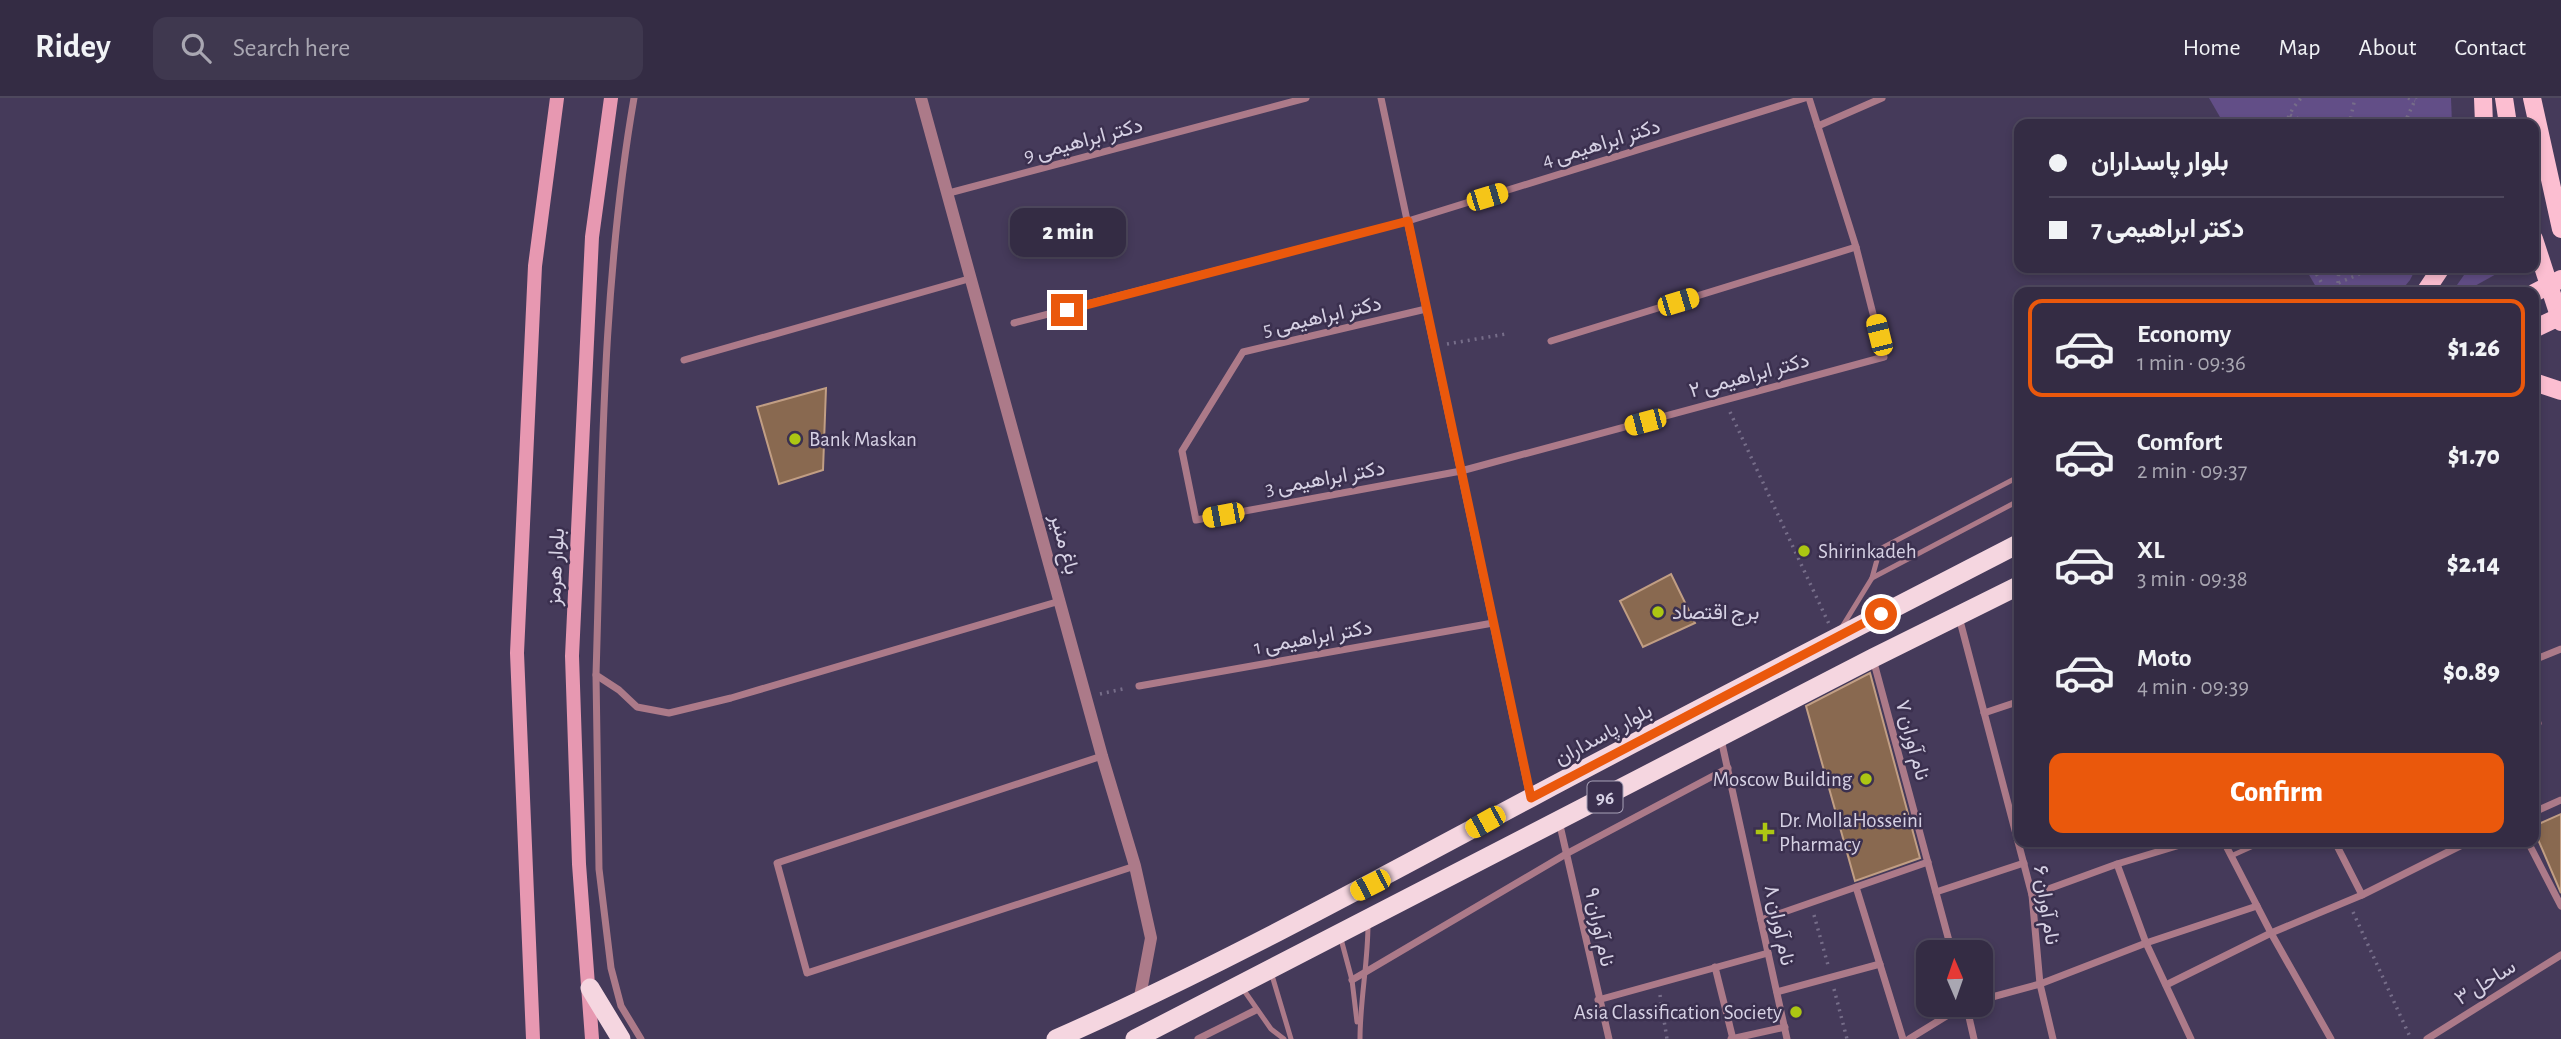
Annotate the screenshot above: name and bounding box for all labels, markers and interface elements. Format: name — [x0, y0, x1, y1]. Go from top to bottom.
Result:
search box — [153, 17, 643, 80]
icon: search — [177, 29, 215, 67]
text: Ridey — [35, 31, 111, 64]
text: Search here — [233, 35, 350, 61]
text: Home — [2183, 36, 2241, 60]
text: Map — [2279, 36, 2321, 60]
text: About — [2359, 36, 2416, 60]
text: Contact — [2454, 36, 2526, 60]
street label: دکتر ابراهیمی 9 — [1021, 115, 1145, 168]
street label: دکتر ابراهیمی 4 — [1539, 116, 1663, 173]
text: بلوار پاسداران — [2091, 149, 2229, 175]
car — [1464, 181, 1511, 213]
callout: 2 min — [1009, 208, 1125, 258]
text: دکتر ابراهیمی 7 — [2091, 216, 2244, 242]
text: 2 min — [1042, 221, 1094, 244]
car — [1655, 286, 1702, 318]
street label: دکتر ابراهیمی 5 — [1261, 293, 1384, 342]
route end — [1051, 294, 1083, 326]
car — [1864, 312, 1895, 358]
icon: car — [2053, 317, 2116, 380]
text: Economy — [2137, 321, 2231, 347]
text: $1.26 — [2447, 335, 2500, 361]
street label: دکتر ابراهیمی ۲ — [1687, 349, 1812, 404]
text: 1 min · 09:36 — [2137, 352, 2246, 375]
car — [1622, 406, 1669, 438]
icon: car — [2053, 425, 2116, 488]
place label: Bank Maskan — [809, 429, 917, 450]
text: Comfort — [2137, 429, 2222, 455]
marker: Bank Maskan — [787, 431, 803, 447]
text: $1.70 — [2448, 443, 2500, 469]
street label: دکتر ابراهیمی 3 — [1264, 458, 1387, 501]
text: 2 min · 09:37 — [2137, 460, 2247, 483]
car — [1201, 501, 1246, 529]
street label: باغ منیر — [1043, 511, 1083, 578]
street label: بلوار هرمز — [543, 527, 570, 608]
icon: car — [2053, 533, 2116, 596]
text: XL — [2137, 537, 2164, 563]
place label: Shirinkadeh — [1818, 541, 1917, 562]
marker: Shirinkadeh — [1796, 543, 1812, 559]
text: $2.14 — [2447, 551, 2500, 577]
text: 3 min · 09:38 — [2137, 568, 2248, 591]
route start — [1865, 598, 1897, 630]
place label: برج اقتصاد — [1672, 602, 1759, 626]
marker: برج اقتصاد — [1650, 604, 1666, 620]
street label: دکتر ابراهیمی 1 — [1252, 617, 1374, 660]
icon: car — [2053, 641, 2116, 704]
text: Moto — [2137, 645, 2192, 671]
text: $0.89 — [2443, 659, 2500, 685]
text: 4 min · 09:39 — [2137, 676, 2249, 699]
street label: نام آوران ۷ — [1889, 698, 1933, 783]
street label: بلوار پاسداران — [1551, 700, 1657, 772]
button: Confirm — [2049, 753, 2504, 833]
place label: Moscow Building — [1713, 769, 1853, 790]
marker: Moscow Building — [1858, 771, 1874, 787]
road number: 96 — [1588, 782, 1622, 812]
car — [1462, 803, 1509, 841]
place label: Dr. MollaHosseini Pharmacy — [1779, 810, 1923, 855]
marker: Dr. MollaHosseini Pharmacy — [1757, 824, 1773, 840]
street label: نام آوران ۶ — [2027, 864, 2063, 947]
car — [1347, 866, 1394, 904]
street label: نام آوران ۸ — [1758, 883, 1798, 968]
street label: نام آوران ۹ — [1578, 886, 1618, 969]
north arrow — [1916, 940, 1993, 1017]
map controls — [1916, 940, 1993, 1017]
street label: ساحل ۳ — [2451, 956, 2520, 1010]
place label: Asia Classification Society — [1574, 1002, 1782, 1023]
marker: Asia Classification Society — [1788, 1004, 1804, 1020]

